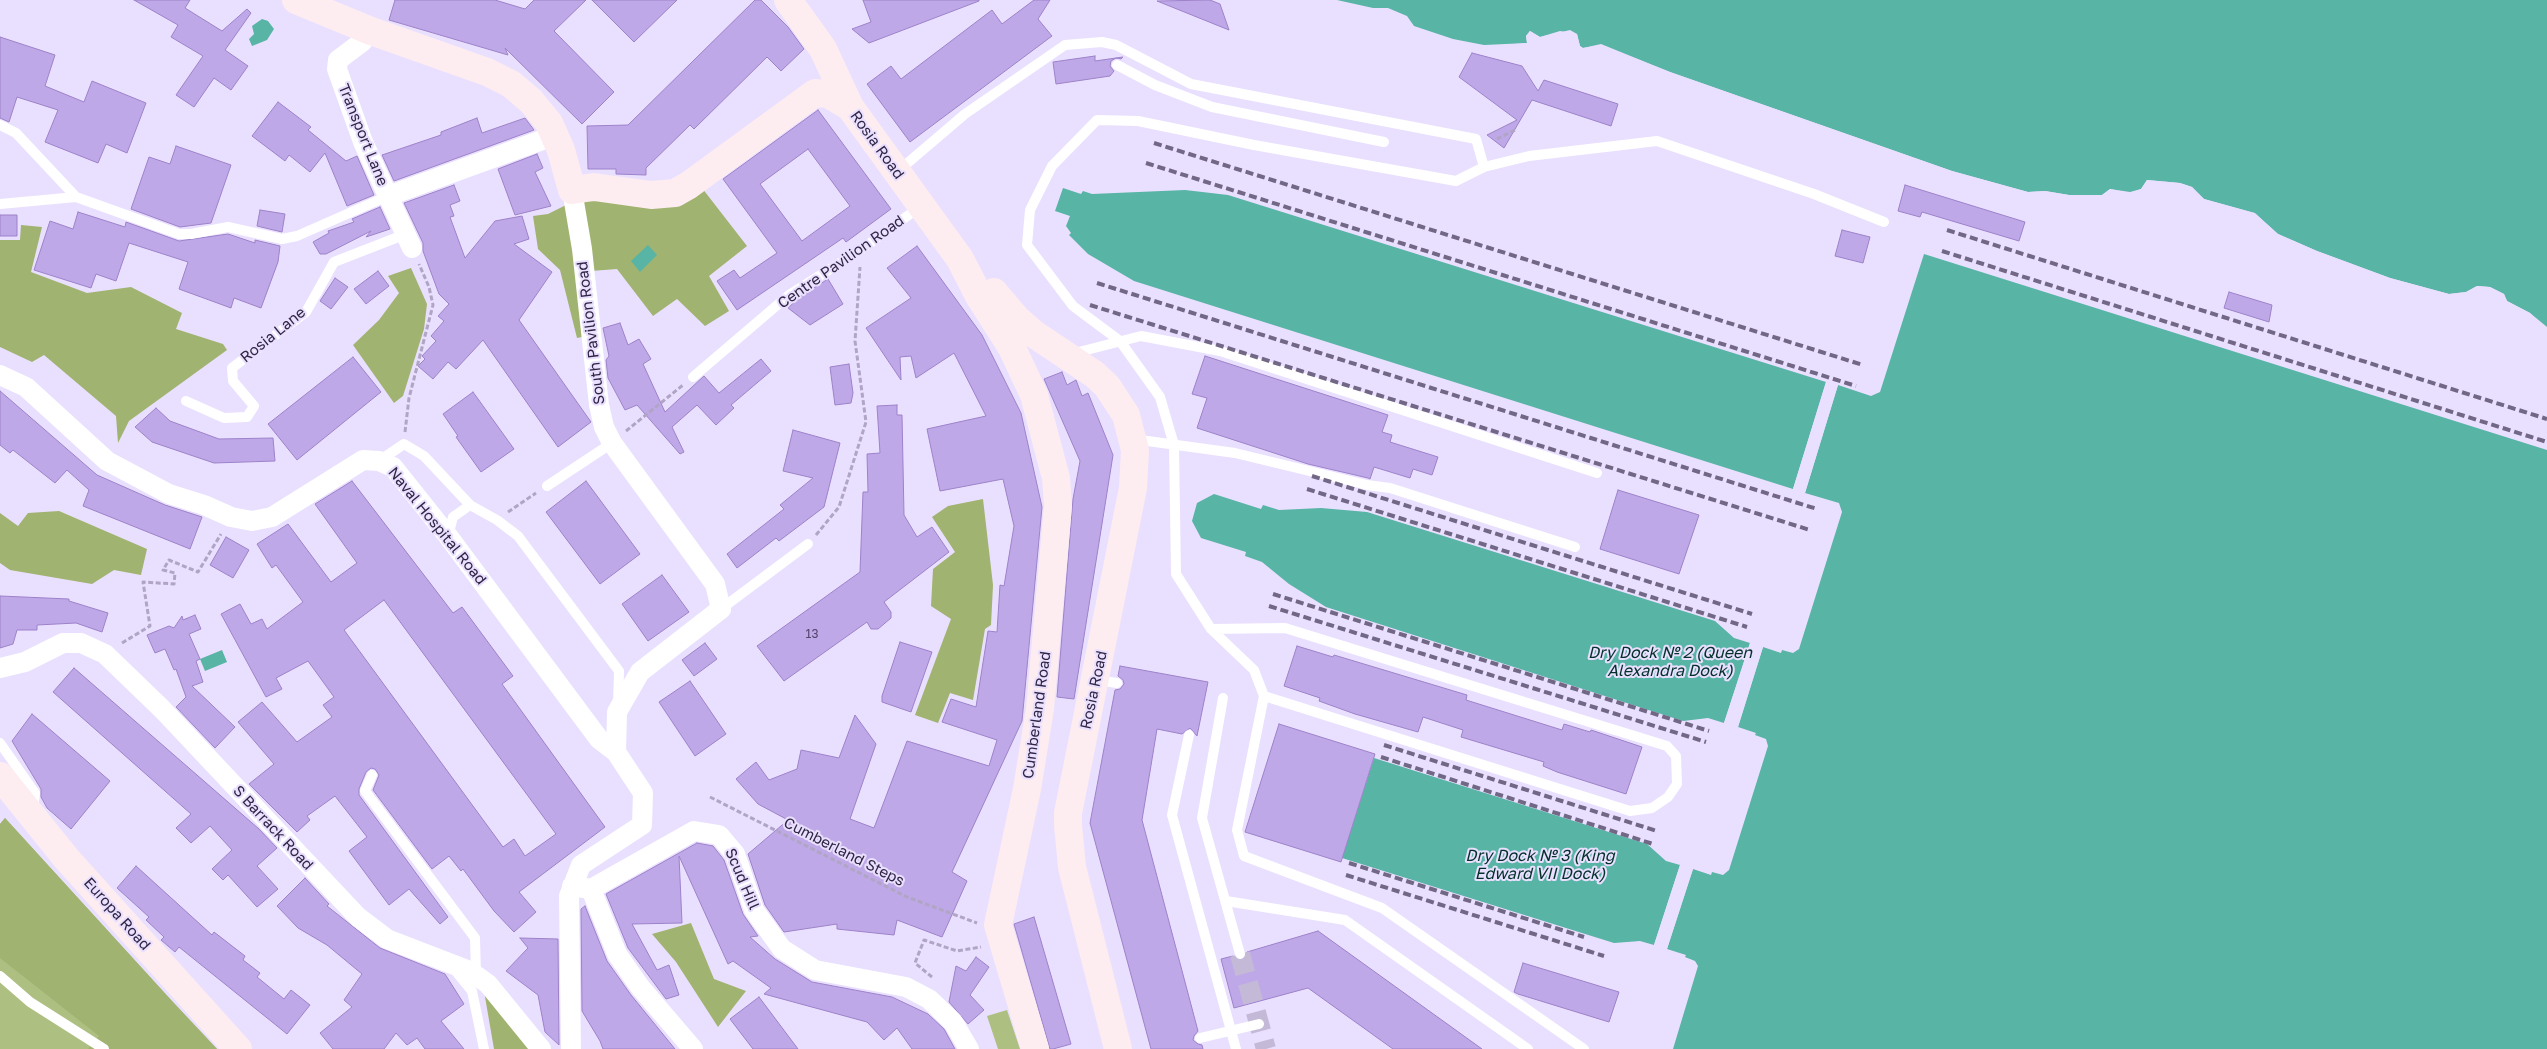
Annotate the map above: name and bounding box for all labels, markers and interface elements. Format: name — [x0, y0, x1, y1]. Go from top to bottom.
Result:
street label: Transport Lane — [334, 81, 392, 189]
street label: Rosia Road — [846, 107, 908, 183]
street label: Centre Pavilion Road — [774, 212, 908, 312]
street label: South Pavilion Road — [573, 260, 609, 406]
street label: Rosia Lane — [237, 303, 309, 367]
street label: Naval Hospital Road — [384, 464, 490, 588]
house number: 13 — [806, 627, 818, 641]
water label: Dry Dock № 2 (Queen Alexandra Dock) — [1588, 643, 1752, 681]
street label: Rosia Road — [1077, 649, 1111, 731]
street label: Cumberland Road — [1019, 650, 1055, 780]
street label: S Barrack Road — [229, 782, 317, 874]
street label: Cumberland Steps — [781, 814, 907, 890]
street label: Scud Hill — [721, 846, 763, 912]
water label: Dry Dock № 3 (King Edward VII Dock) — [1465, 846, 1615, 884]
street label: Europa Road — [80, 874, 154, 954]

